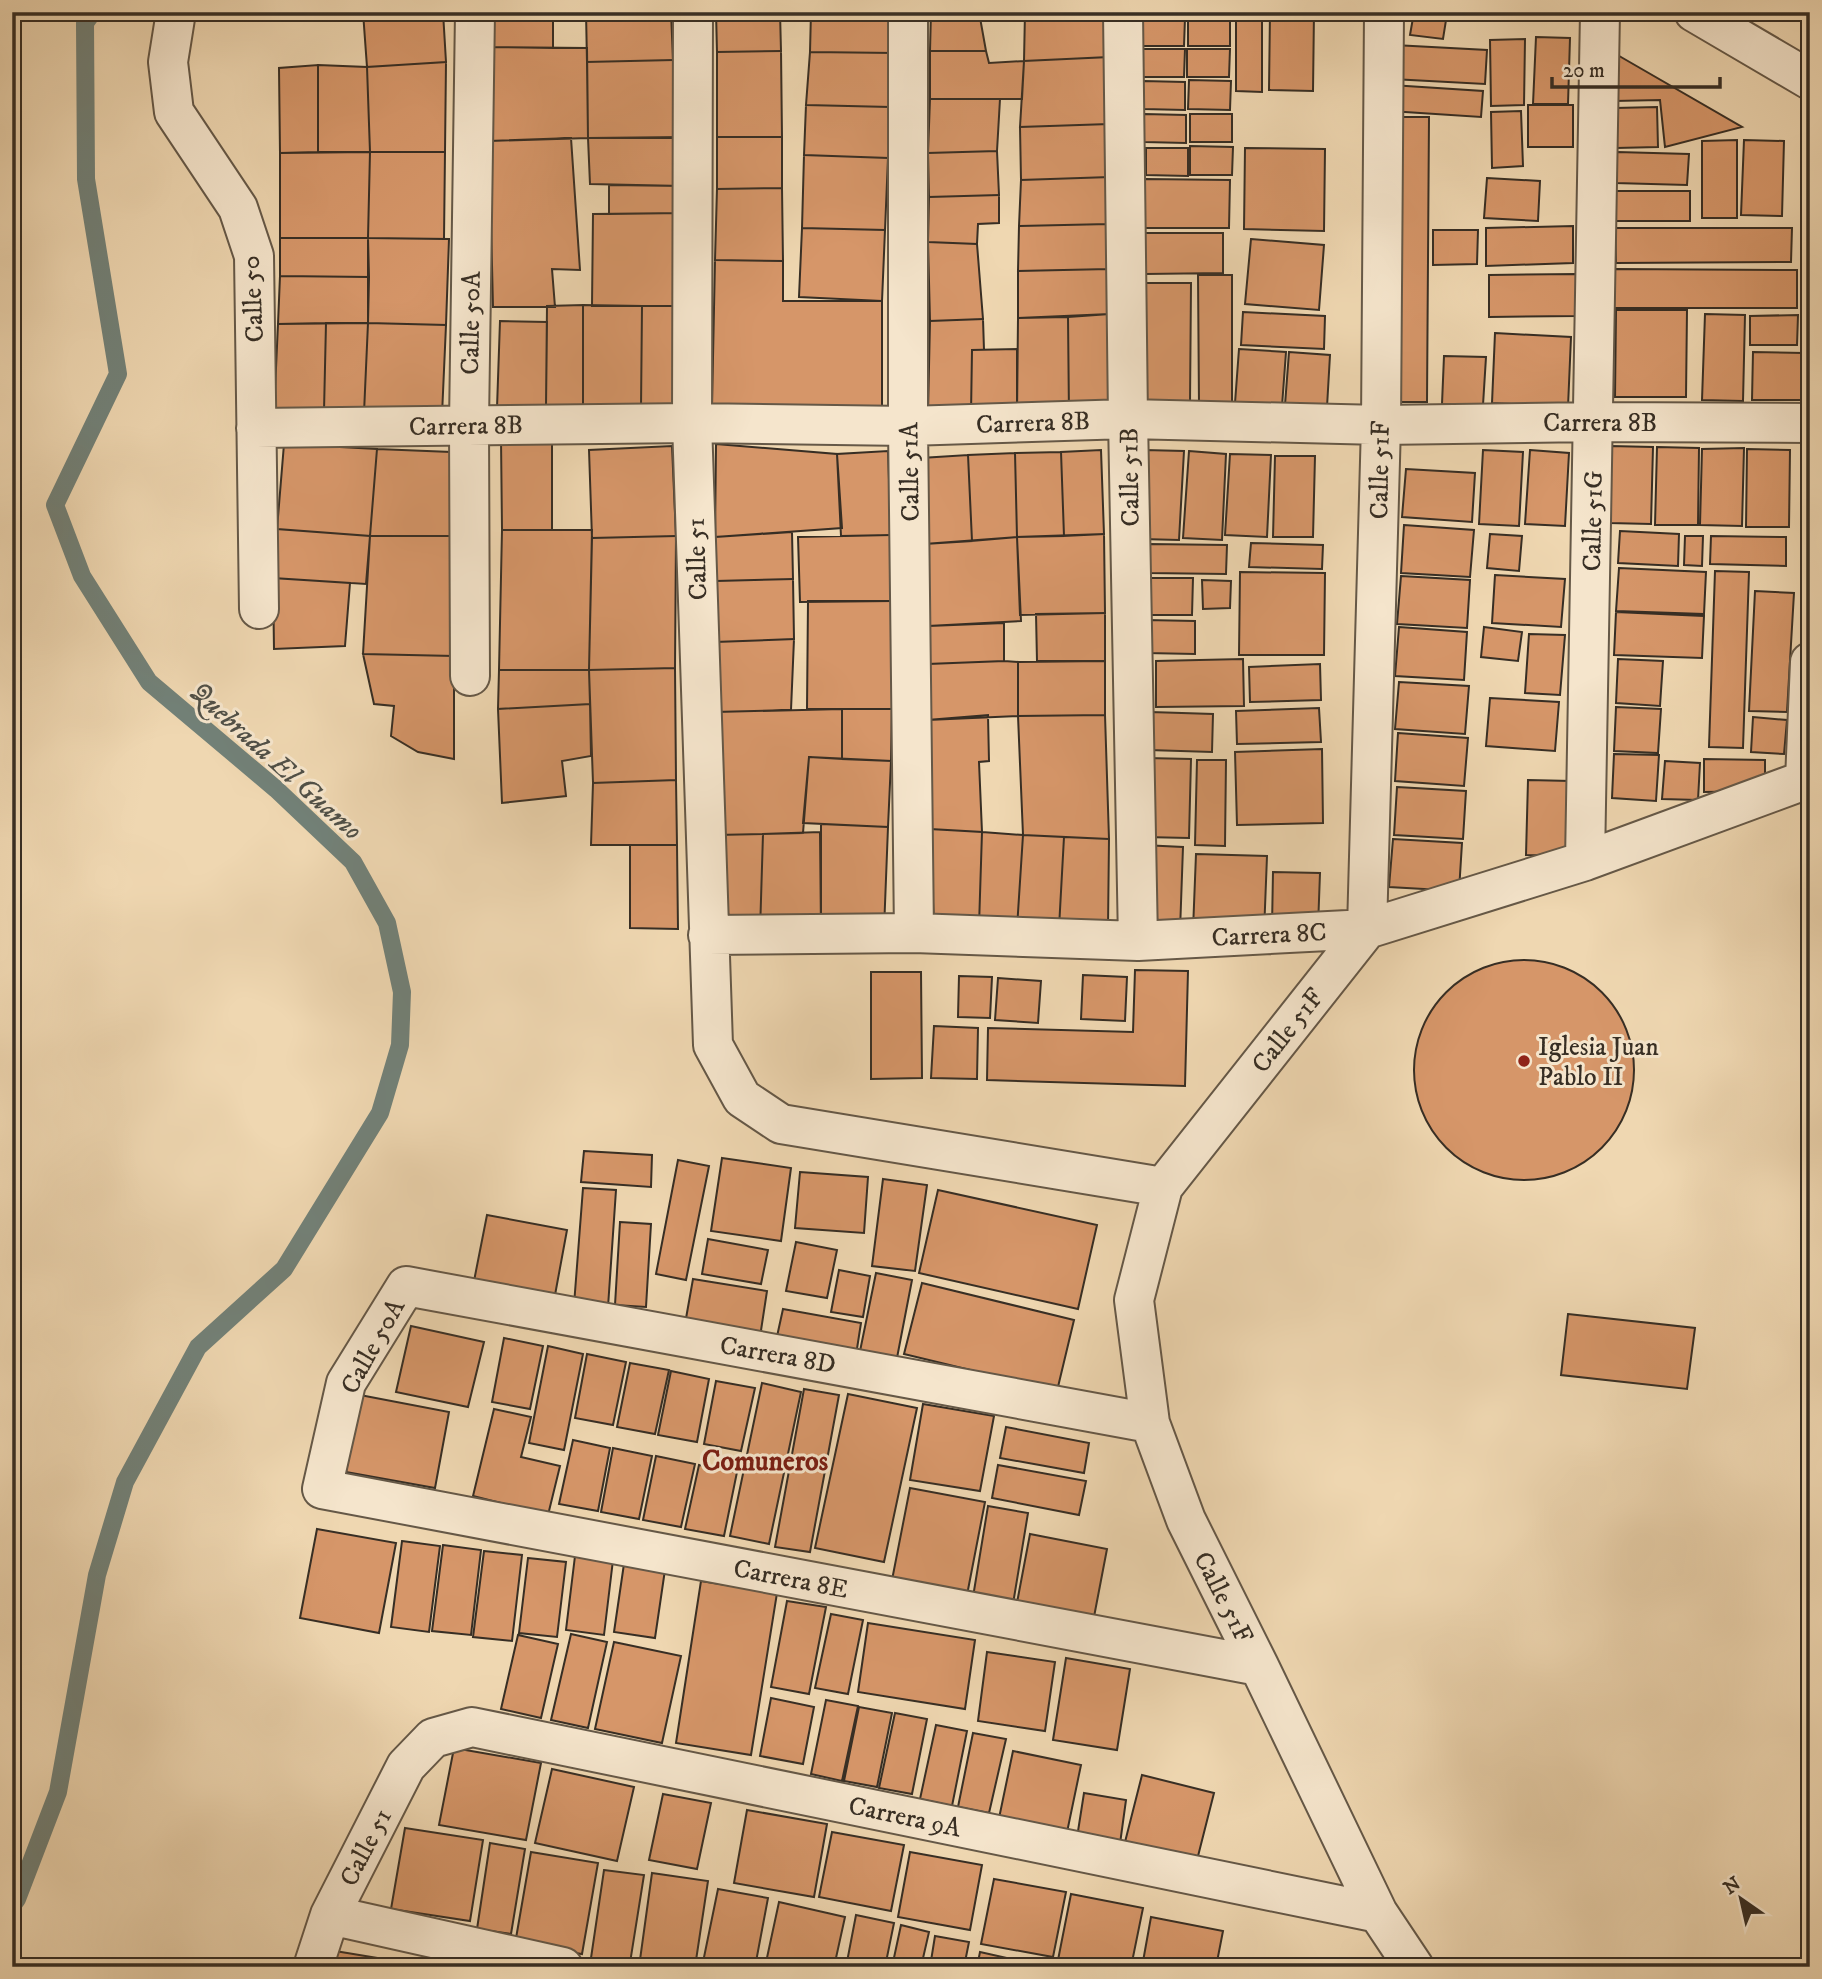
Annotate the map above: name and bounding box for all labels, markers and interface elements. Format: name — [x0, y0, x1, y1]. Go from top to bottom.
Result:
scale bar — [1552, 46, 1720, 90]
text: 20 m — [1563, 58, 1605, 84]
street label: Calle 50 — [235, 255, 272, 343]
street label: Calle 50A — [454, 270, 489, 375]
street label: Carrera 8B — [975, 405, 1091, 442]
street label: Carrera 8B — [1543, 407, 1657, 440]
street label: Carrera 8B — [409, 409, 523, 444]
street label: Calle 51F — [1363, 420, 1398, 520]
street label: Calle 51A — [893, 422, 928, 522]
street label: Calle 51B — [1113, 427, 1148, 527]
street label: Calle 51G — [1576, 470, 1611, 572]
street label: Calle 51 — [680, 517, 715, 601]
water label: Quebrada El Guamo — [182, 674, 370, 848]
street label: Carrera 8C — [1211, 916, 1327, 955]
street label: Calle 51F — [1245, 982, 1332, 1080]
place label: Iglesia Juan Pablo II — [1538, 1031, 1659, 1094]
marker: Iglesia Juan Pablo II — [1516, 1053, 1532, 1069]
street label: Calle 50A — [334, 1293, 413, 1400]
street label: Carrera 8D — [717, 1329, 838, 1382]
district label: Comuneros — [702, 1444, 829, 1479]
street label: Calle 51F — [1186, 1546, 1260, 1649]
street label: Carrera 8E — [731, 1552, 851, 1607]
street label: Carrera 9A — [845, 1789, 964, 1846]
street label: Calle 51 — [333, 1803, 400, 1892]
north arrow — [1706, 1864, 1776, 1934]
text: N — [1719, 1872, 1746, 1900]

